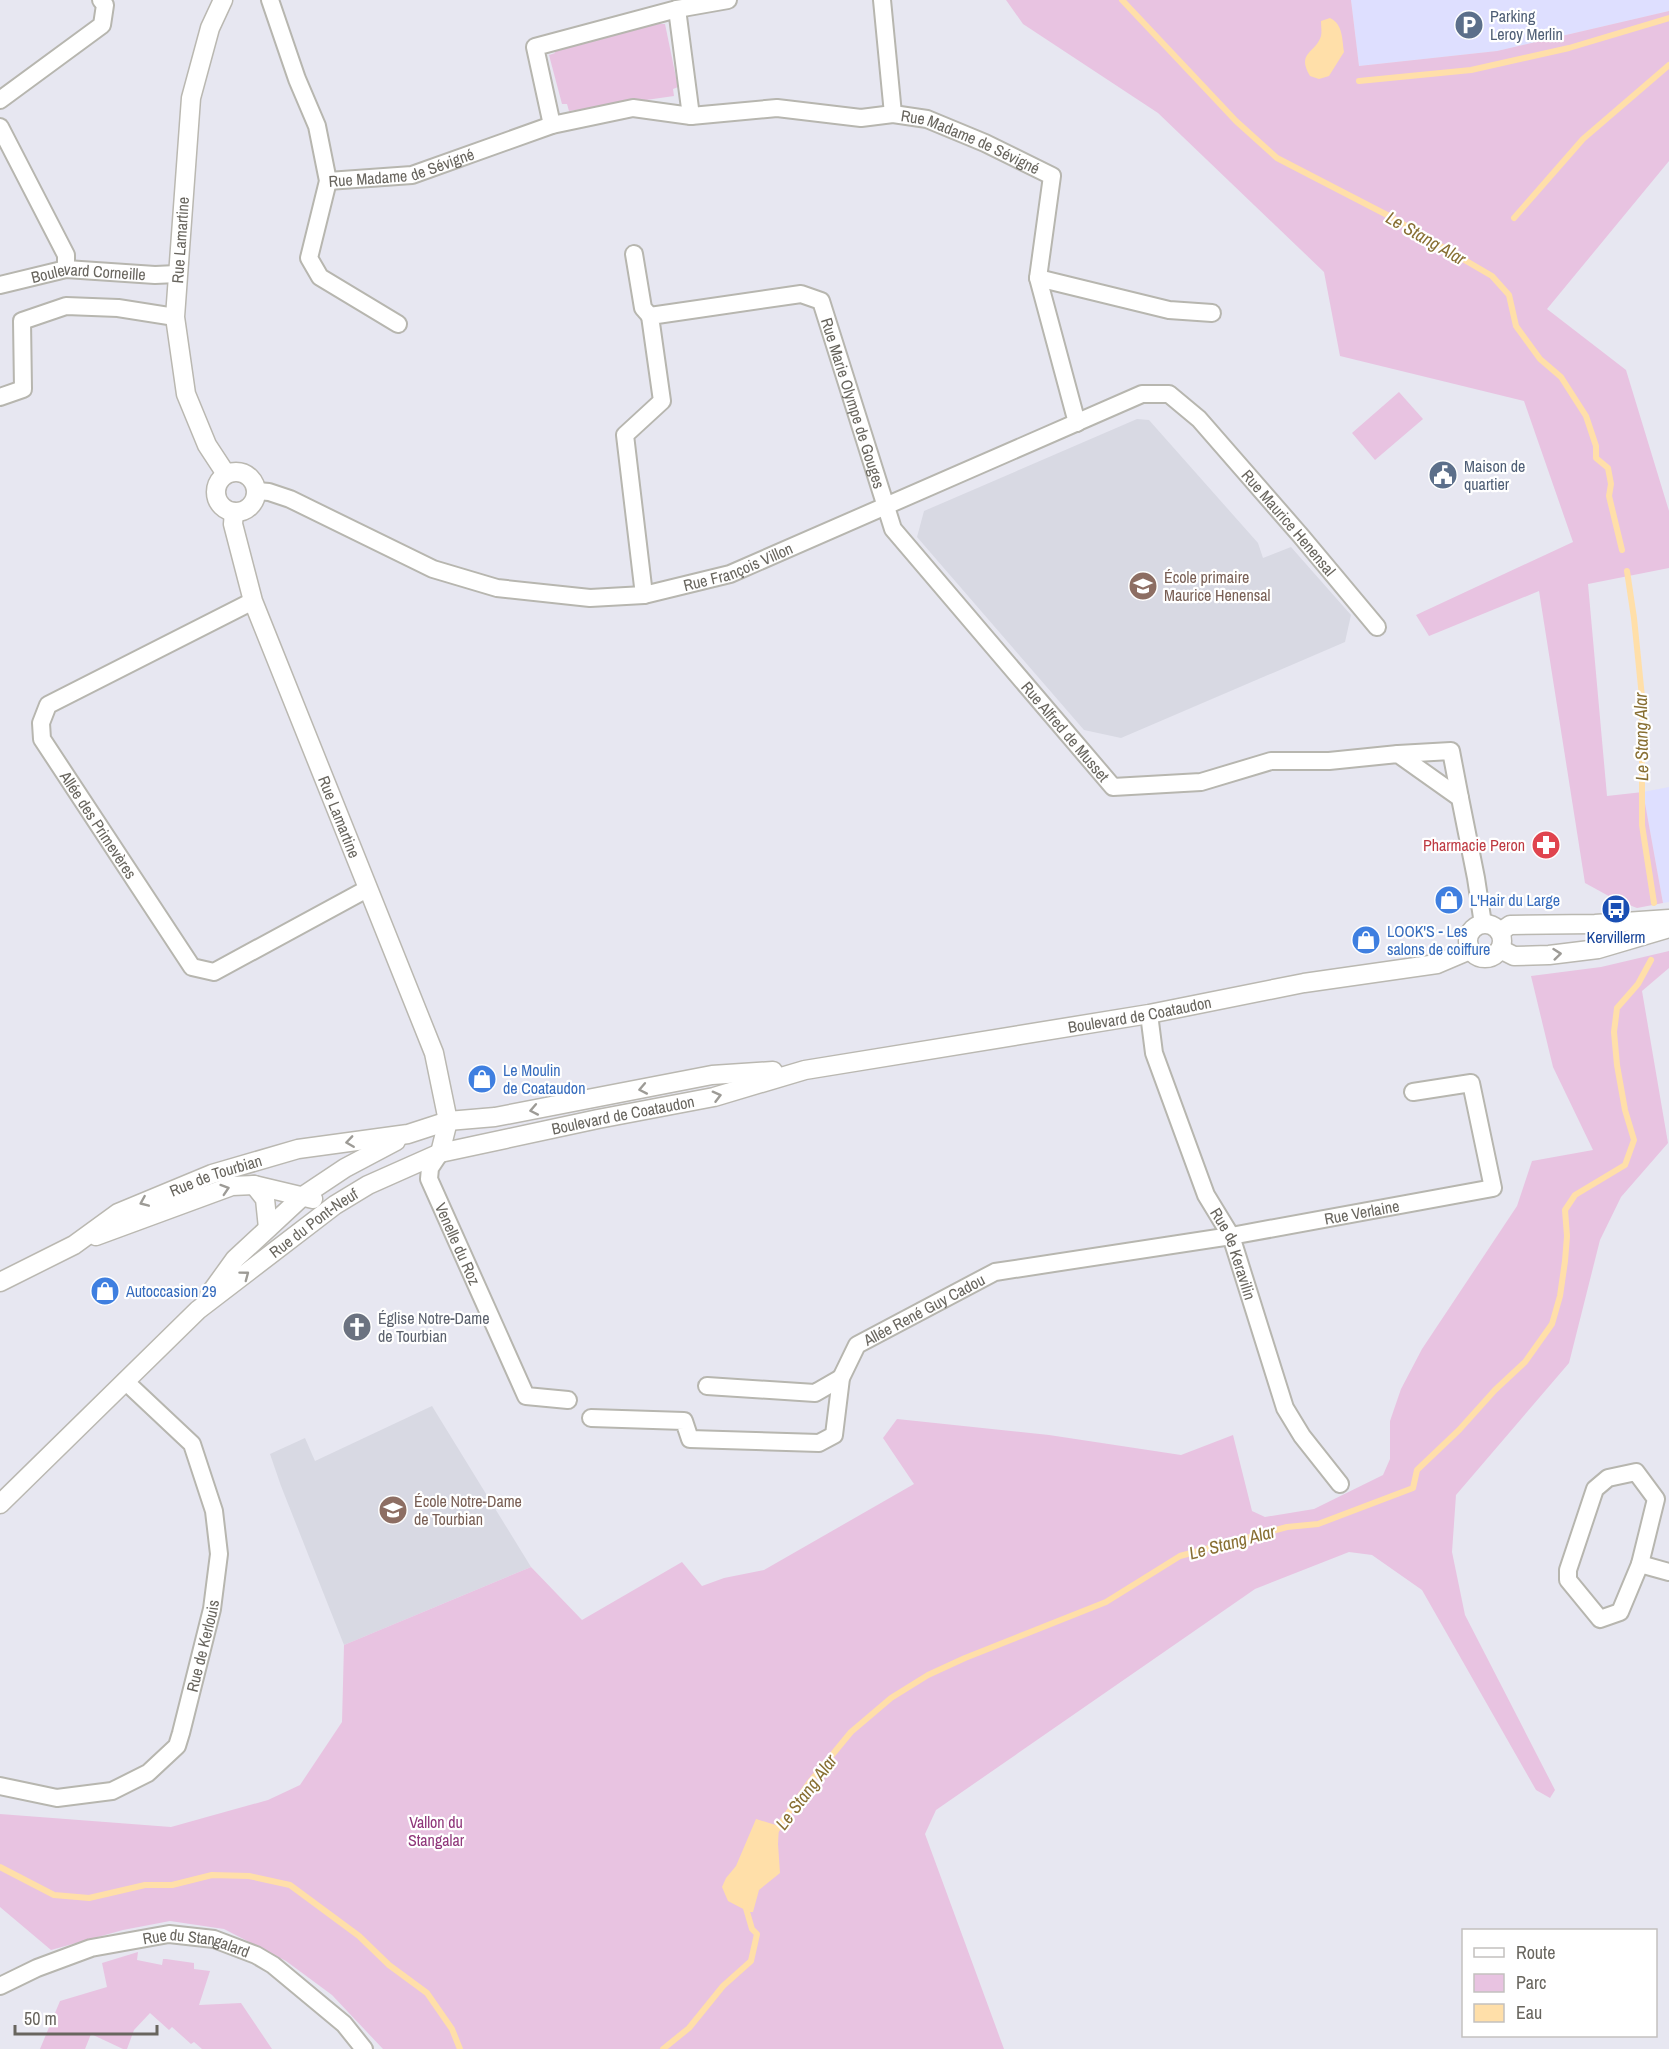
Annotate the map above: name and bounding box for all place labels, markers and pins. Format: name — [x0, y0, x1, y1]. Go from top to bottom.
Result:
place label: Parking Leroy Merlin — [1490, 5, 1563, 45]
parking icon: Parking Leroy Merlin — [1453, 9, 1485, 41]
place label: Maison de quartier — [1464, 455, 1525, 495]
public building icon: Maison de quartier — [1427, 459, 1459, 491]
place label: École primaire Maurice Henensal — [1164, 566, 1271, 606]
school or university icon: École primaire Maurice Henensal — [1127, 570, 1159, 602]
pharmacy icon: Pharmacie Peron — [1530, 829, 1562, 861]
place label: Pharmacie Peron — [1423, 834, 1525, 856]
shop icon: L'Hair du Large — [1433, 884, 1465, 916]
place label: L'Hair du Large — [1470, 889, 1560, 911]
bus stop icon: Kervillerm — [1600, 893, 1632, 925]
place label: LOOK'S - Les salons de coiffure — [1387, 920, 1490, 960]
shop icon: LOOK'S - Les salons de coiffure — [1350, 924, 1382, 956]
place label: Kervillerm — [1586, 926, 1646, 948]
place label: Le Moulin de Coataudon — [503, 1059, 585, 1099]
shop icon: Le Moulin de Coataudon — [466, 1063, 498, 1095]
shop icon: Autoccasion 29 — [89, 1275, 121, 1307]
place label: Autoccasion 29 — [125, 1280, 216, 1302]
place label: Église Notre-Dame de Tourbian — [378, 1307, 490, 1347]
church icon: Église Notre-Dame de Tourbian — [341, 1311, 373, 1343]
place label: École Notre-Dame de Tourbian — [414, 1490, 522, 1530]
school or university icon: École Notre-Dame de Tourbian — [377, 1494, 409, 1526]

